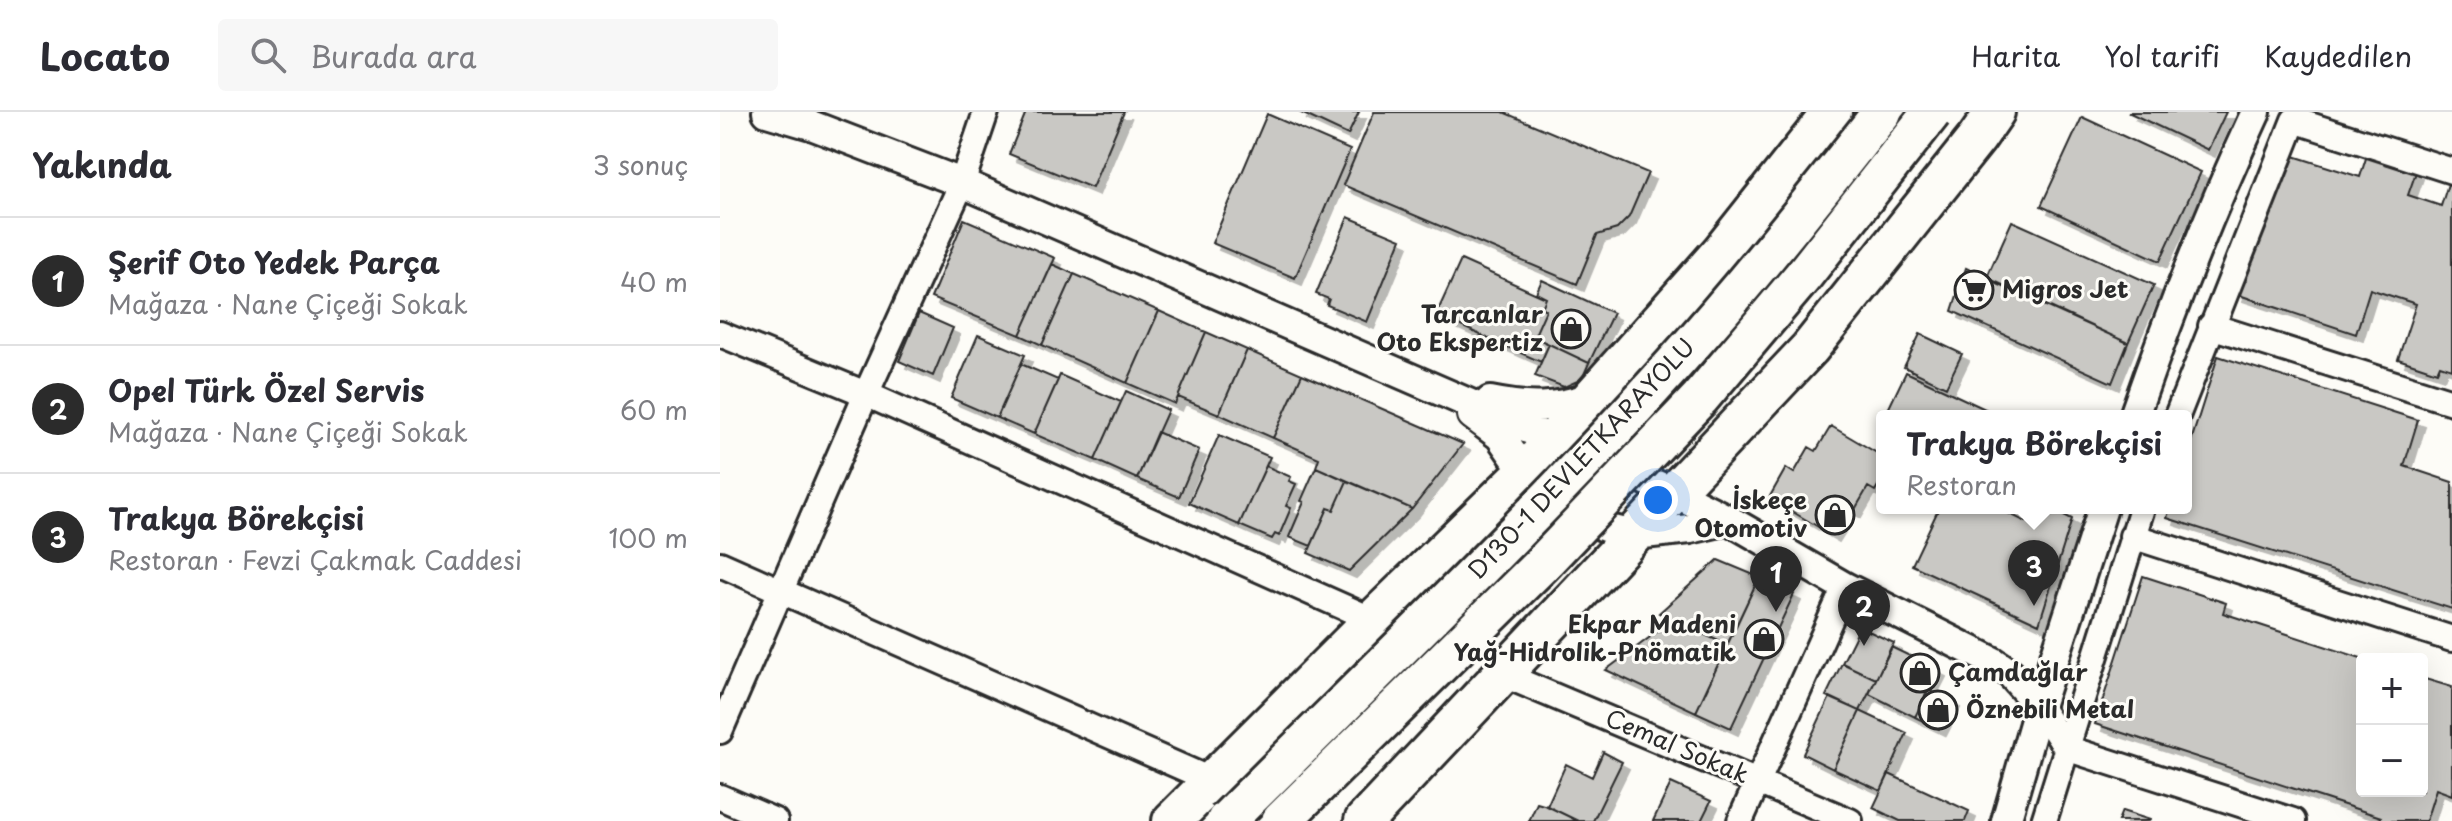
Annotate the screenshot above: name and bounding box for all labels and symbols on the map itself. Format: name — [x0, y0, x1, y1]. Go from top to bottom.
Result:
supermarket icon: Migros Jet — [1953, 269, 1995, 311]
place label: Migros Jet — [2002, 270, 2129, 306]
place label: Tarcanlar Oto Ekspertiz — [1376, 295, 1544, 359]
shop icon: Tarcanlar Oto Ekspertiz — [1550, 308, 1592, 350]
street label: D130-1 DEVLETKARAYOLU — [1459, 329, 1702, 586]
your location — [1638, 480, 1678, 520]
place label: İskeçe Otomotiv — [1694, 481, 1807, 545]
shop icon: İskeçe Otomotiv — [1814, 494, 1856, 536]
pin: 3 — [2008, 540, 2060, 606]
pin: 1 — [1750, 546, 1802, 612]
pin: 2 — [1838, 580, 1890, 646]
place label: Ekpar Madeni Yağ-Hidrolik-Pnömatik — [1454, 605, 1736, 669]
shop icon: Ekpar Madeni Yağ-Hidrolik-Pnömatik — [1743, 618, 1785, 660]
shop icon: Çamdağlar — [1899, 652, 1941, 694]
place label: Çamdağlar — [1948, 653, 2088, 689]
shop icon: Öznebili Metal — [1917, 689, 1959, 731]
place label: Öznebili Metal — [1966, 690, 2134, 726]
street label: Cemal Sokak — [1600, 699, 1755, 792]

